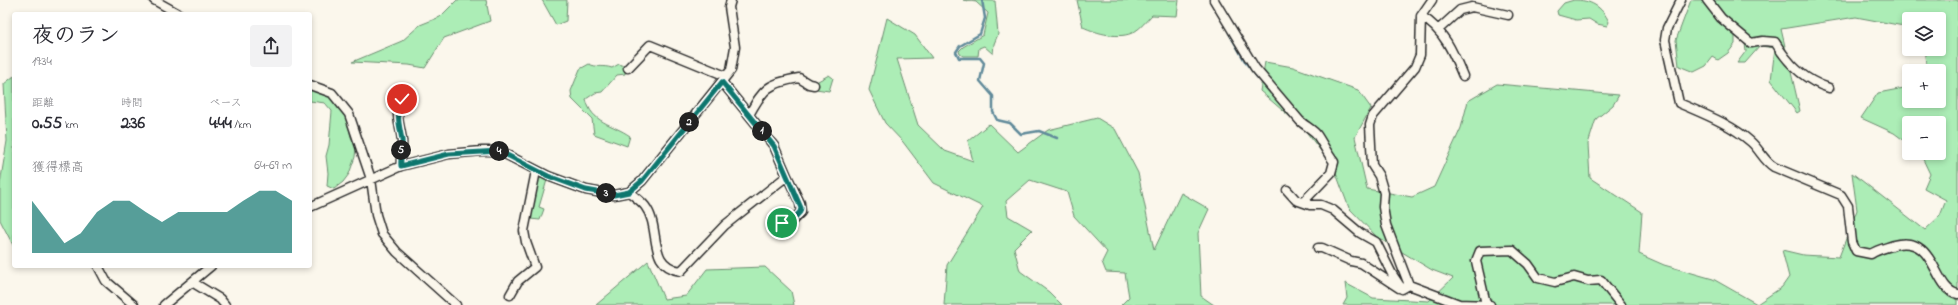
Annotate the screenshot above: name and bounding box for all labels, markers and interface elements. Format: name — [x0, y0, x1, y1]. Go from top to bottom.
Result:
map controls — [1902, 12, 1946, 160]
button: layers — [1902, 12, 1946, 56]
text: 夜のラン — [32, 21, 120, 53]
button: share — [250, 25, 292, 67]
text: 19:34 — [32, 52, 52, 71]
button: + — [1902, 64, 1946, 108]
pin — [385, 82, 419, 116]
icon: check — [391, 88, 413, 110]
text: 距離 — [32, 95, 54, 111]
text: 時間 — [121, 95, 143, 111]
text: ペース — [209, 95, 242, 111]
text: 0.55 — [32, 111, 62, 136]
text: 2:36 — [121, 111, 145, 136]
text: 4:44 — [209, 111, 232, 136]
pin: 2 — [679, 112, 699, 132]
text: 2 — [686, 114, 692, 130]
button: − — [1902, 116, 1946, 160]
text: km — [62, 117, 78, 133]
text: /km — [232, 117, 251, 133]
pin: 1 — [752, 121, 772, 141]
text: 1 — [760, 123, 764, 139]
pin: 5 — [391, 140, 411, 160]
pin: 4 — [489, 141, 509, 161]
text: 5 — [398, 142, 404, 158]
text: 4 — [497, 143, 501, 159]
text: 64–69 m — [254, 156, 292, 175]
text: 獲得標高 — [32, 158, 84, 177]
pin: 3 — [596, 183, 616, 203]
text: 3 — [604, 185, 608, 201]
pin — [765, 206, 799, 240]
icon: arrive — [771, 212, 793, 234]

